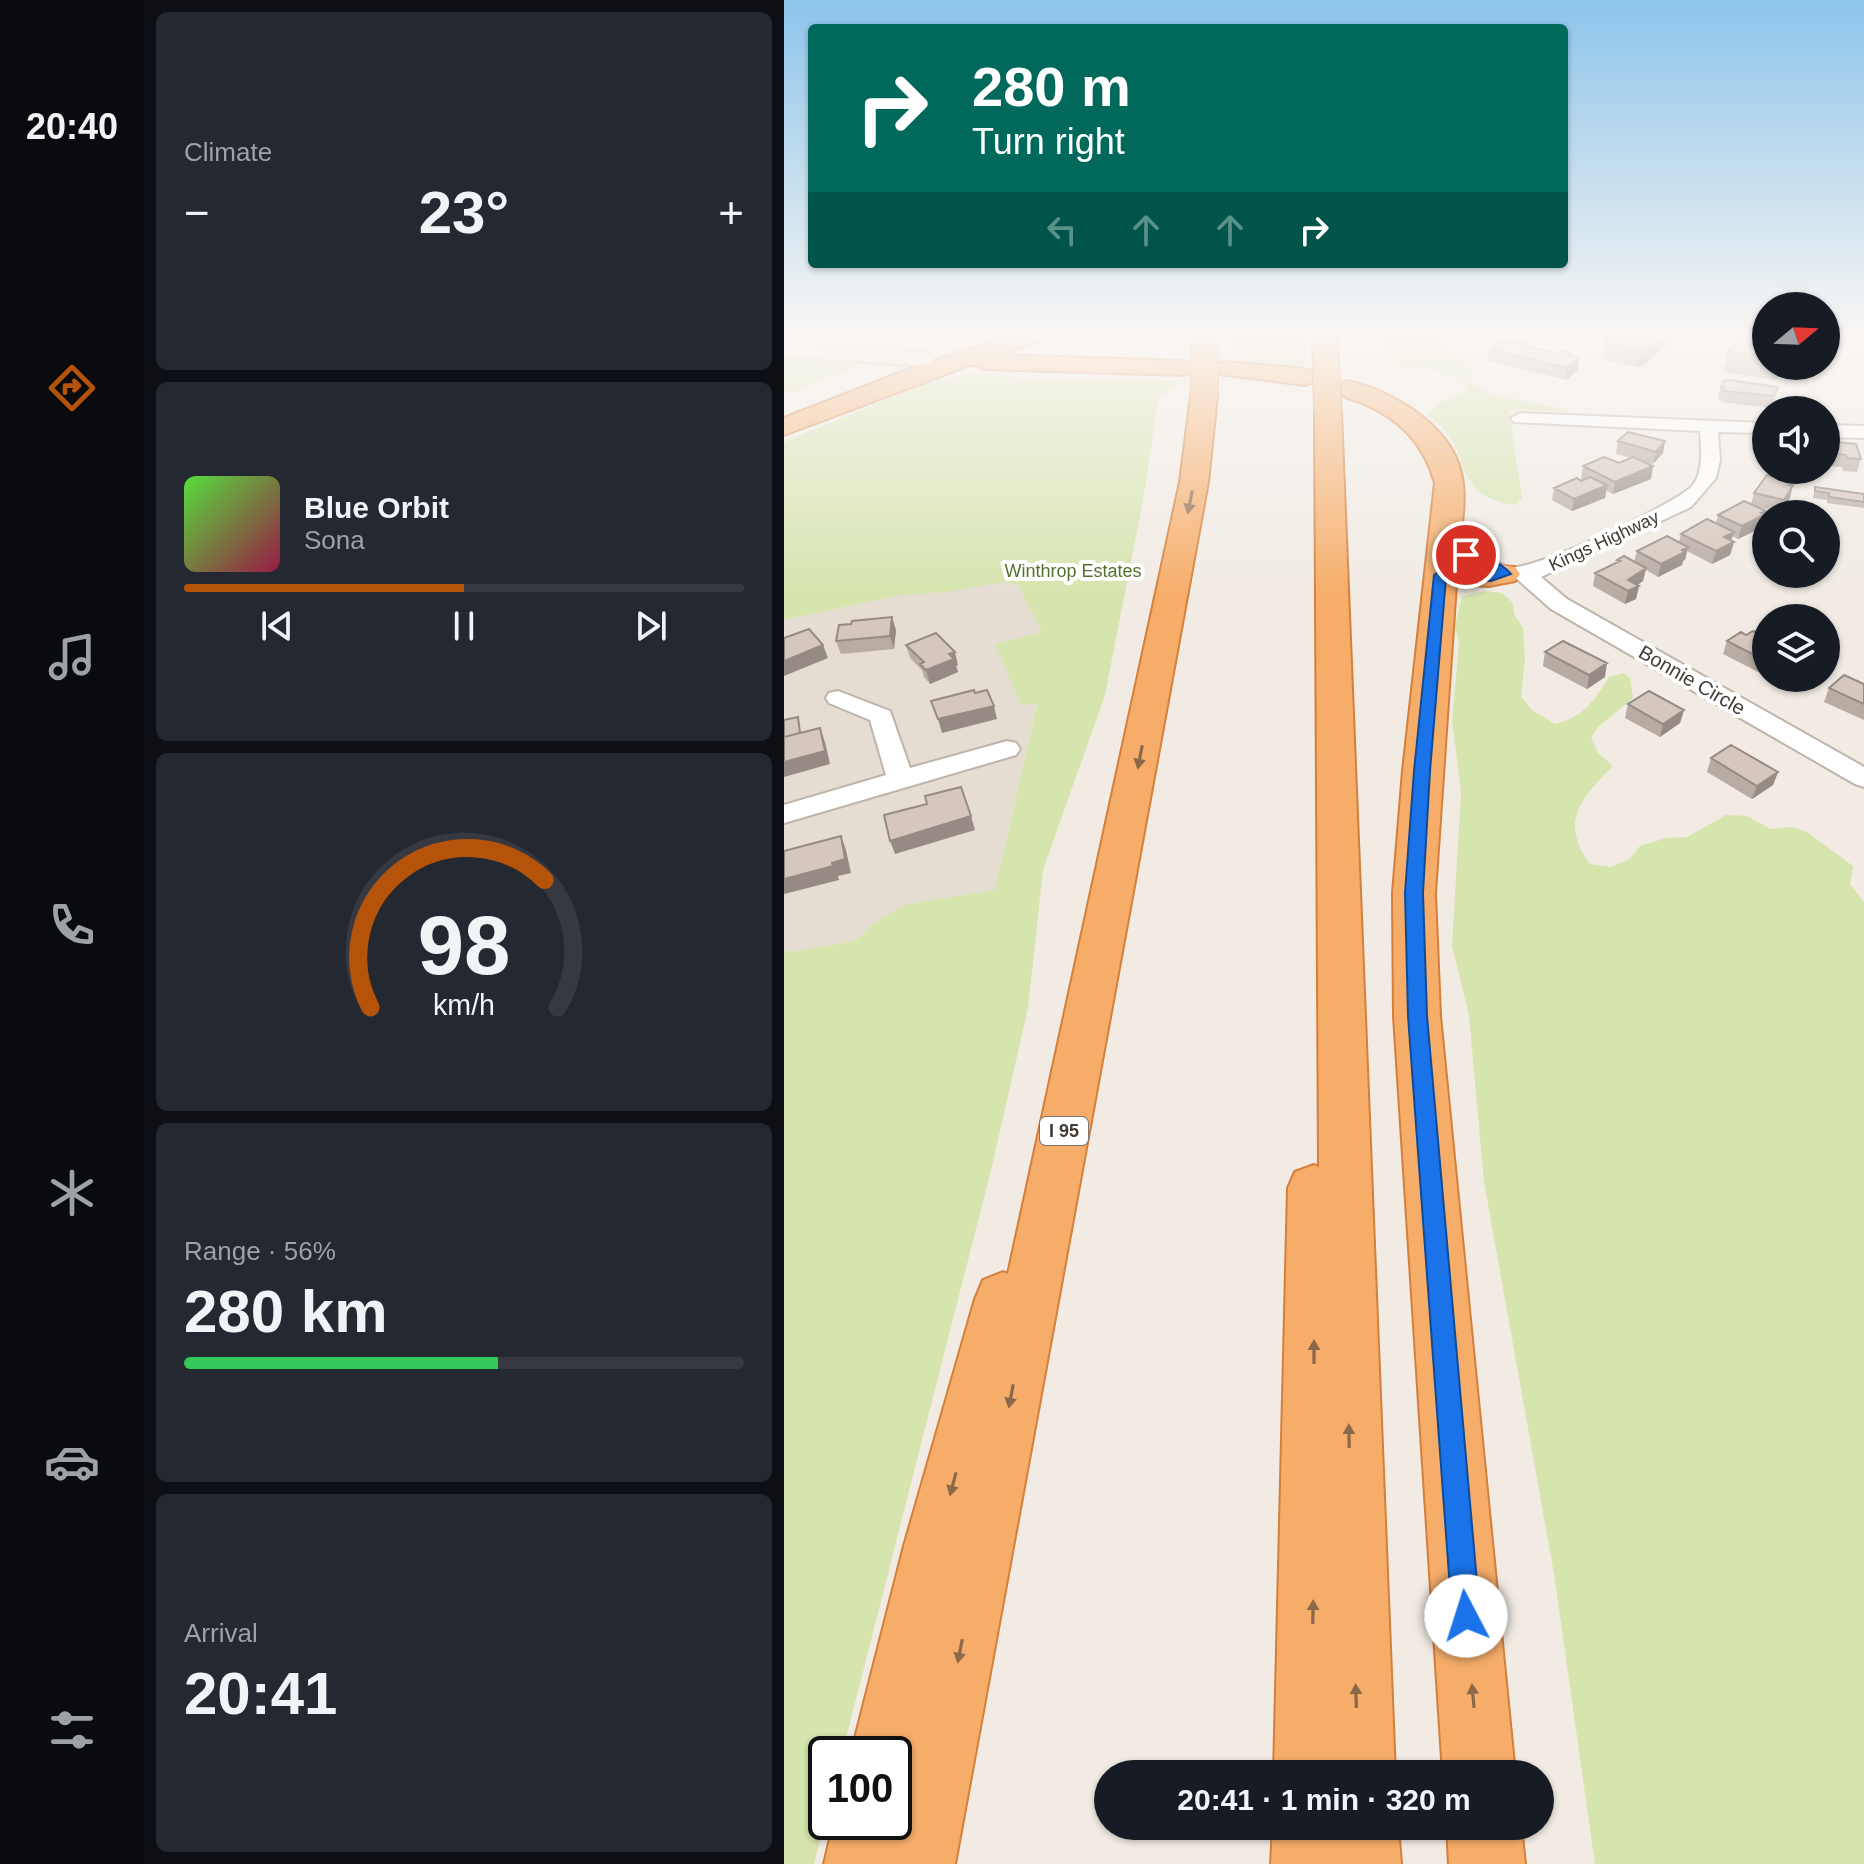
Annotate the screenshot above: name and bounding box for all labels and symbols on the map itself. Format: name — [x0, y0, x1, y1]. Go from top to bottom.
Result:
north arrow — [1752, 292, 1840, 380]
one-way arrow — [1184, 489, 1196, 514]
street label: Kings Highway — [1546, 507, 1662, 575]
pin — [1432, 521, 1500, 589]
park label: Winthrop Estates — [1004, 561, 1142, 581]
street label: Bonnie Circle — [1635, 641, 1749, 719]
one-way arrow — [1133, 744, 1146, 769]
road number: I 95 — [1040, 1117, 1088, 1145]
one-way arrow — [1308, 1339, 1320, 1364]
one-way arrow — [1004, 1383, 1017, 1408]
one-way arrow — [1343, 1423, 1356, 1448]
one-way arrow — [946, 1472, 959, 1496]
position arrow — [1424, 1574, 1508, 1658]
one-way arrow — [1306, 1599, 1319, 1624]
one-way arrow — [953, 1638, 965, 1663]
one-way arrow — [1350, 1683, 1363, 1708]
one-way arrow — [1466, 1683, 1479, 1708]
speed limit sign: 100 — [808, 1736, 912, 1840]

